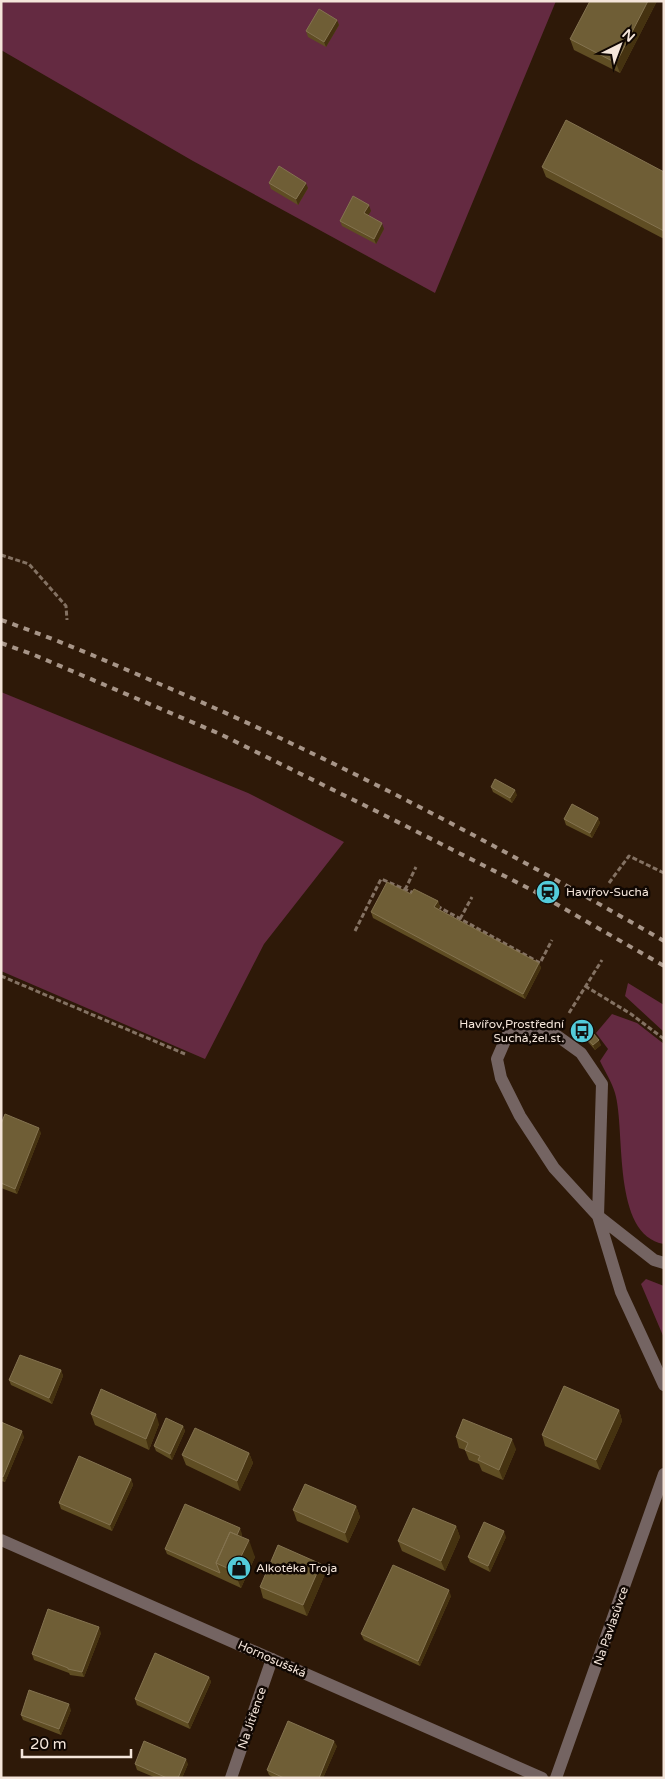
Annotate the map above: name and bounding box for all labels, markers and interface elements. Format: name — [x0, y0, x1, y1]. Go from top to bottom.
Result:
north arrow — [595, 20, 645, 70]
text: N — [618, 26, 638, 46]
station icon: Havířov-Suchá — [535, 879, 561, 905]
place label: Havířov-Suchá — [566, 885, 649, 899]
place label: Havířov,Prostřední Suchá,žel.st. — [459, 1017, 564, 1045]
bus stop icon: Havířov,Prostřední Suchá,žel.st. — [569, 1018, 595, 1044]
shop icon: Alkotéka Troja — [226, 1555, 252, 1581]
place label: Alkotéka Troja — [256, 1561, 337, 1575]
street label: Na Pavlasůvce — [591, 1585, 631, 1667]
street label: Hornosušská — [236, 1638, 308, 1680]
street label: Na Jitřence — [235, 1685, 269, 1751]
scale bar — [22, 1726, 131, 1758]
text: 20 m — [30, 1735, 67, 1753]

